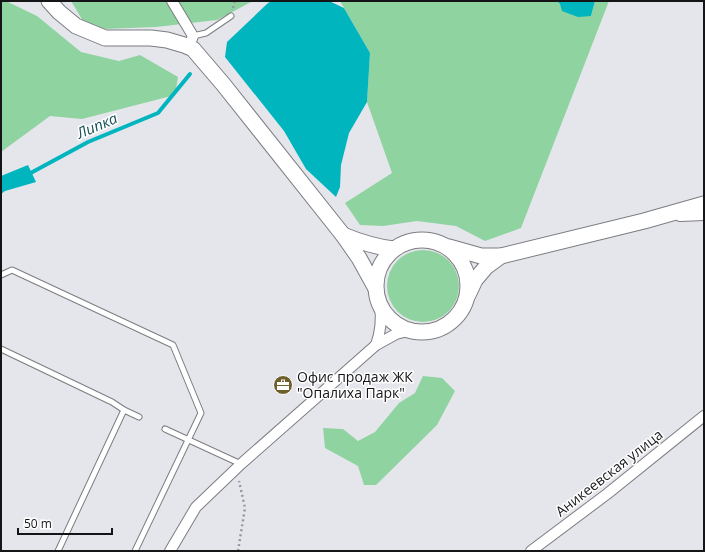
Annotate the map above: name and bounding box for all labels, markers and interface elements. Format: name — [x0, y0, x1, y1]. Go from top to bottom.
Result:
water label: Липка — [72, 107, 121, 143]
place label: Офис продаж ЖК "Опалиха Парк" — [297, 367, 413, 402]
office icon: Офис продаж ЖК "Опалиха Парк" — [272, 374, 294, 396]
street label: Аникеевская улица — [551, 425, 666, 520]
scale bar — [18, 510, 112, 536]
text: 50 m — [24, 515, 52, 532]

